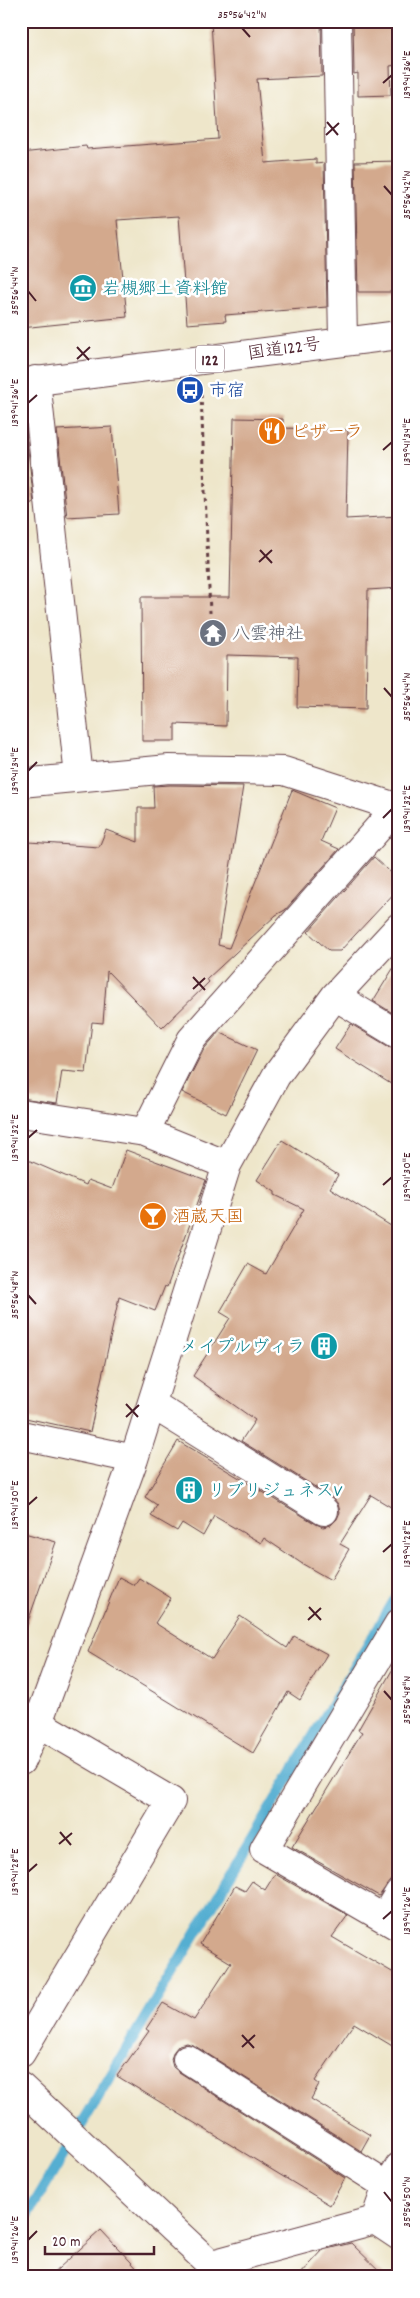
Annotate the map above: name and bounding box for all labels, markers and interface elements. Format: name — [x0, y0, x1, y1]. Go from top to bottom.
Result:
text: 35°56'42"N — [218, 7, 267, 24]
text: 139°41'36"E — [399, 50, 416, 99]
text: 35°56'42"N — [399, 170, 416, 219]
text: 35°56'44"N — [7, 267, 24, 315]
museum icon: 岩槻郷土資料館 — [68, 273, 98, 303]
place label: 岩槻郷土資料館 — [102, 278, 228, 303]
street label: 国道122号 — [246, 333, 323, 368]
road number: 122 — [196, 346, 224, 372]
bus stop icon: 市宿 — [175, 375, 205, 405]
text: 139°41'36"E — [7, 378, 24, 427]
place label: 市宿 — [209, 380, 245, 405]
restaurant icon: ピザーラ — [257, 416, 287, 446]
text: 139°41'34"E — [399, 418, 416, 466]
place label: ピザーラ — [291, 421, 363, 446]
temple icon: 八雲神社 — [198, 618, 228, 648]
place label: 八雲神社 — [232, 623, 304, 648]
text: 35°56'44"N — [399, 673, 416, 721]
text: 139°41'34"E — [7, 747, 24, 795]
text: 139°41'32"E — [399, 785, 416, 833]
text: 139°41'32"E — [7, 1114, 24, 1162]
text: 139°41'30"E — [399, 1152, 416, 1201]
bar icon: 酒蔵天国 — [138, 1201, 168, 1231]
place label: 酒蔵天国 — [172, 1206, 244, 1231]
text: 35°56'48"N — [7, 1271, 24, 1319]
building icon: メイプルヴィラ — [309, 1331, 339, 1361]
place label: メイプルヴィラ — [180, 1336, 305, 1361]
building icon: リブリジュネスV — [174, 1475, 204, 1505]
text: 139°41'30"E — [7, 1480, 24, 1529]
place label: リブリジュネスV — [208, 1480, 343, 1505]
text: 139°41'28"E — [399, 1520, 416, 1568]
text: 35°56'48"N — [399, 1676, 416, 1724]
text: 139°41'28"E — [7, 1848, 24, 1896]
text: 139°41'26"E — [399, 1886, 416, 1935]
text: 35°56'50"N — [399, 2177, 416, 2227]
text: 139°41'26"E — [7, 2215, 24, 2264]
scale bar — [45, 2223, 154, 2255]
text: 20 m — [52, 2232, 80, 2254]

